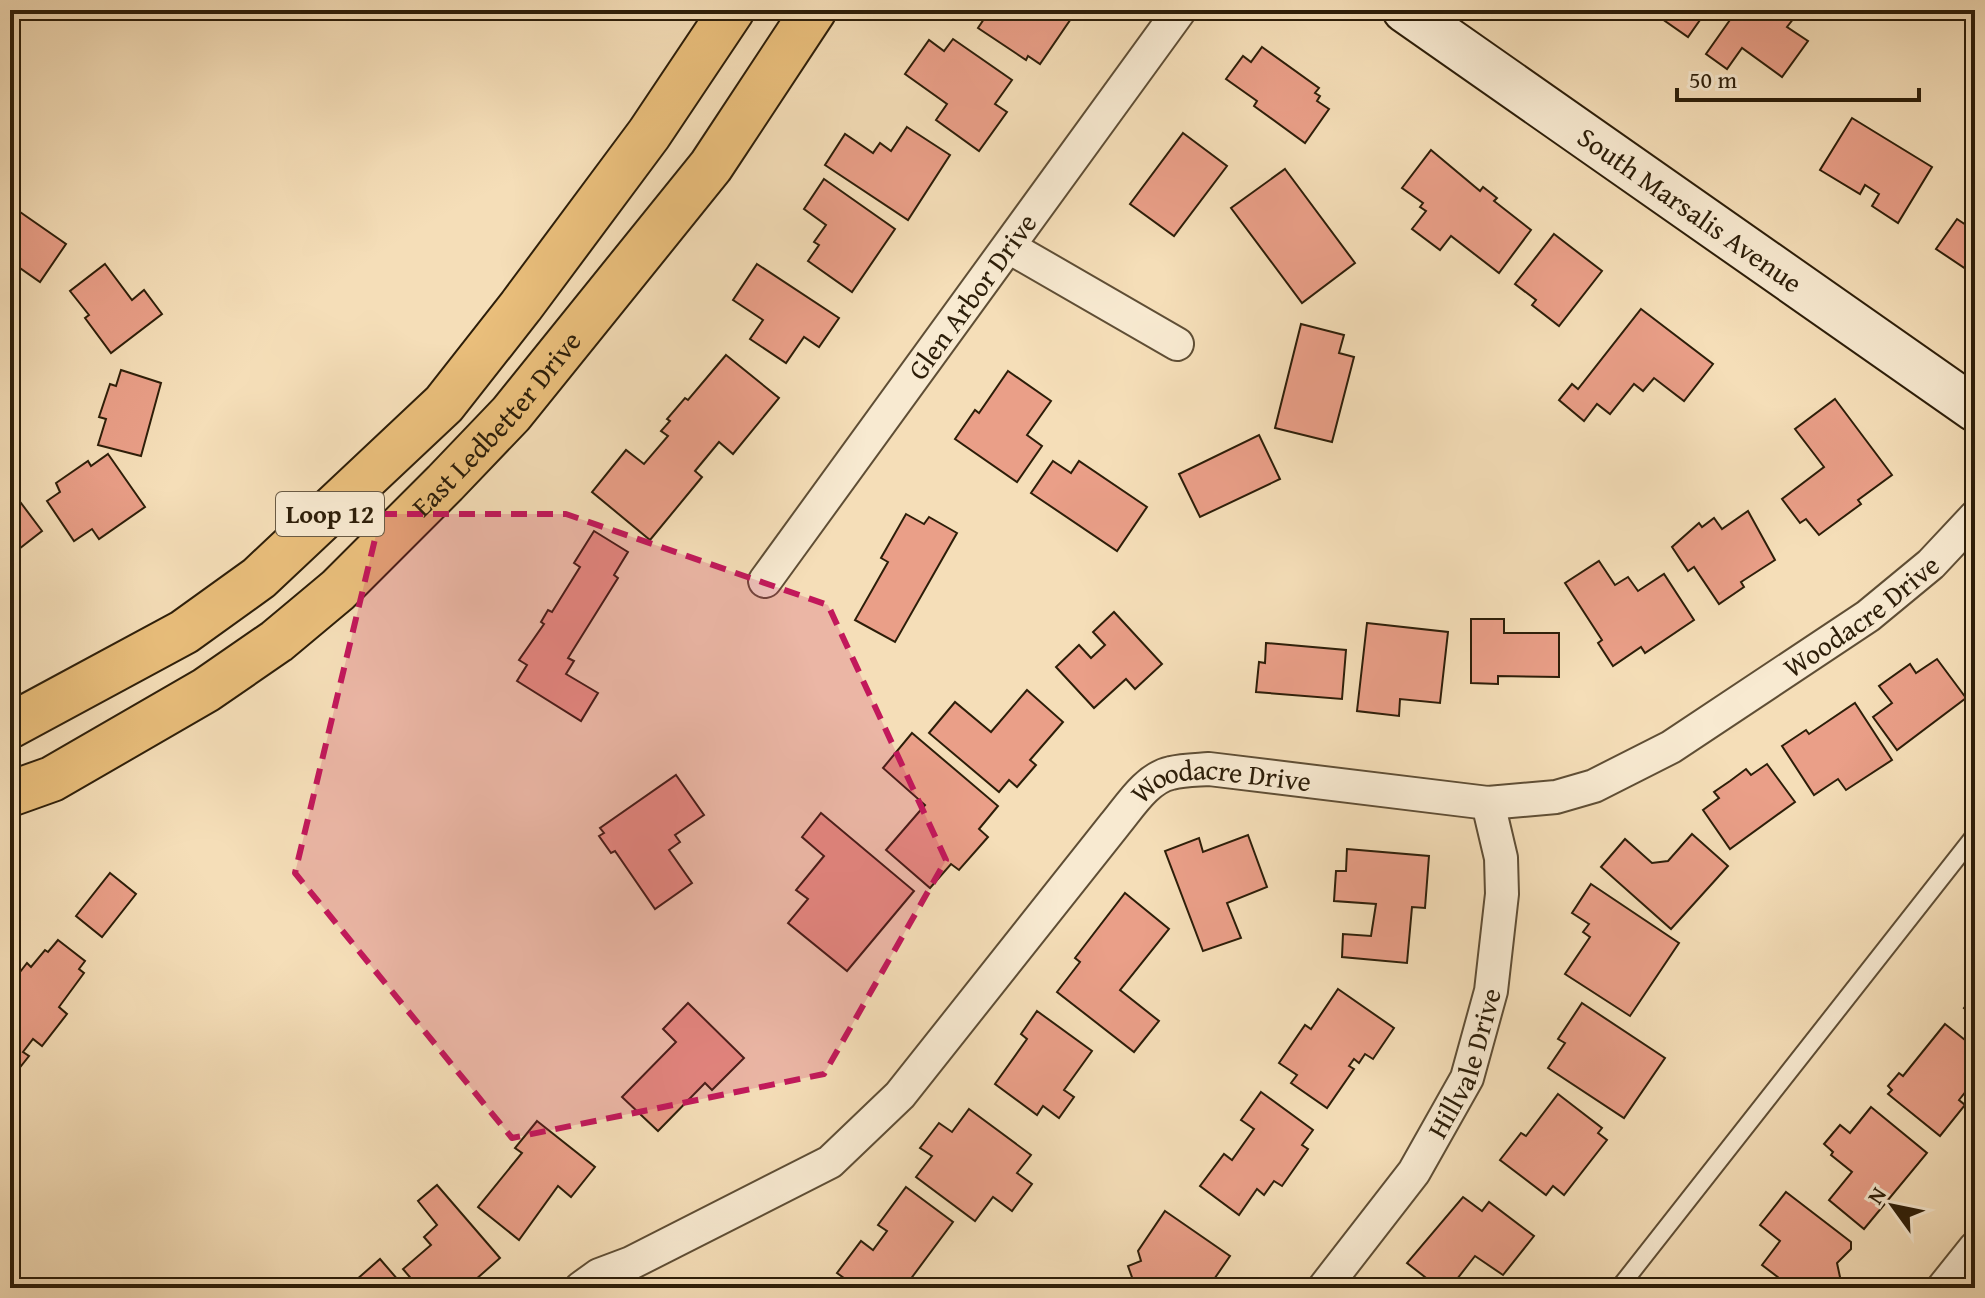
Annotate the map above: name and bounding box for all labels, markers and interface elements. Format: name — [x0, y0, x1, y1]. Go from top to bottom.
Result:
scale bar — [1677, 52, 1919, 102]
text: 50 m — [1689, 62, 1737, 97]
street label: South Marsalis Avenue — [1570, 116, 1811, 302]
street label: Glen Arbor Drive — [897, 204, 1046, 388]
street label: East Ledbetter Drive — [402, 322, 590, 526]
road number: Loop 12 — [276, 492, 384, 536]
street label: Woodacre Drive — [1775, 544, 1948, 687]
street label: Woodacre Drive — [1120, 748, 1314, 812]
street label: Hillvale Drive — [1416, 983, 1511, 1145]
north arrow — [1853, 1166, 1933, 1246]
text: N — [1859, 1180, 1894, 1210]

